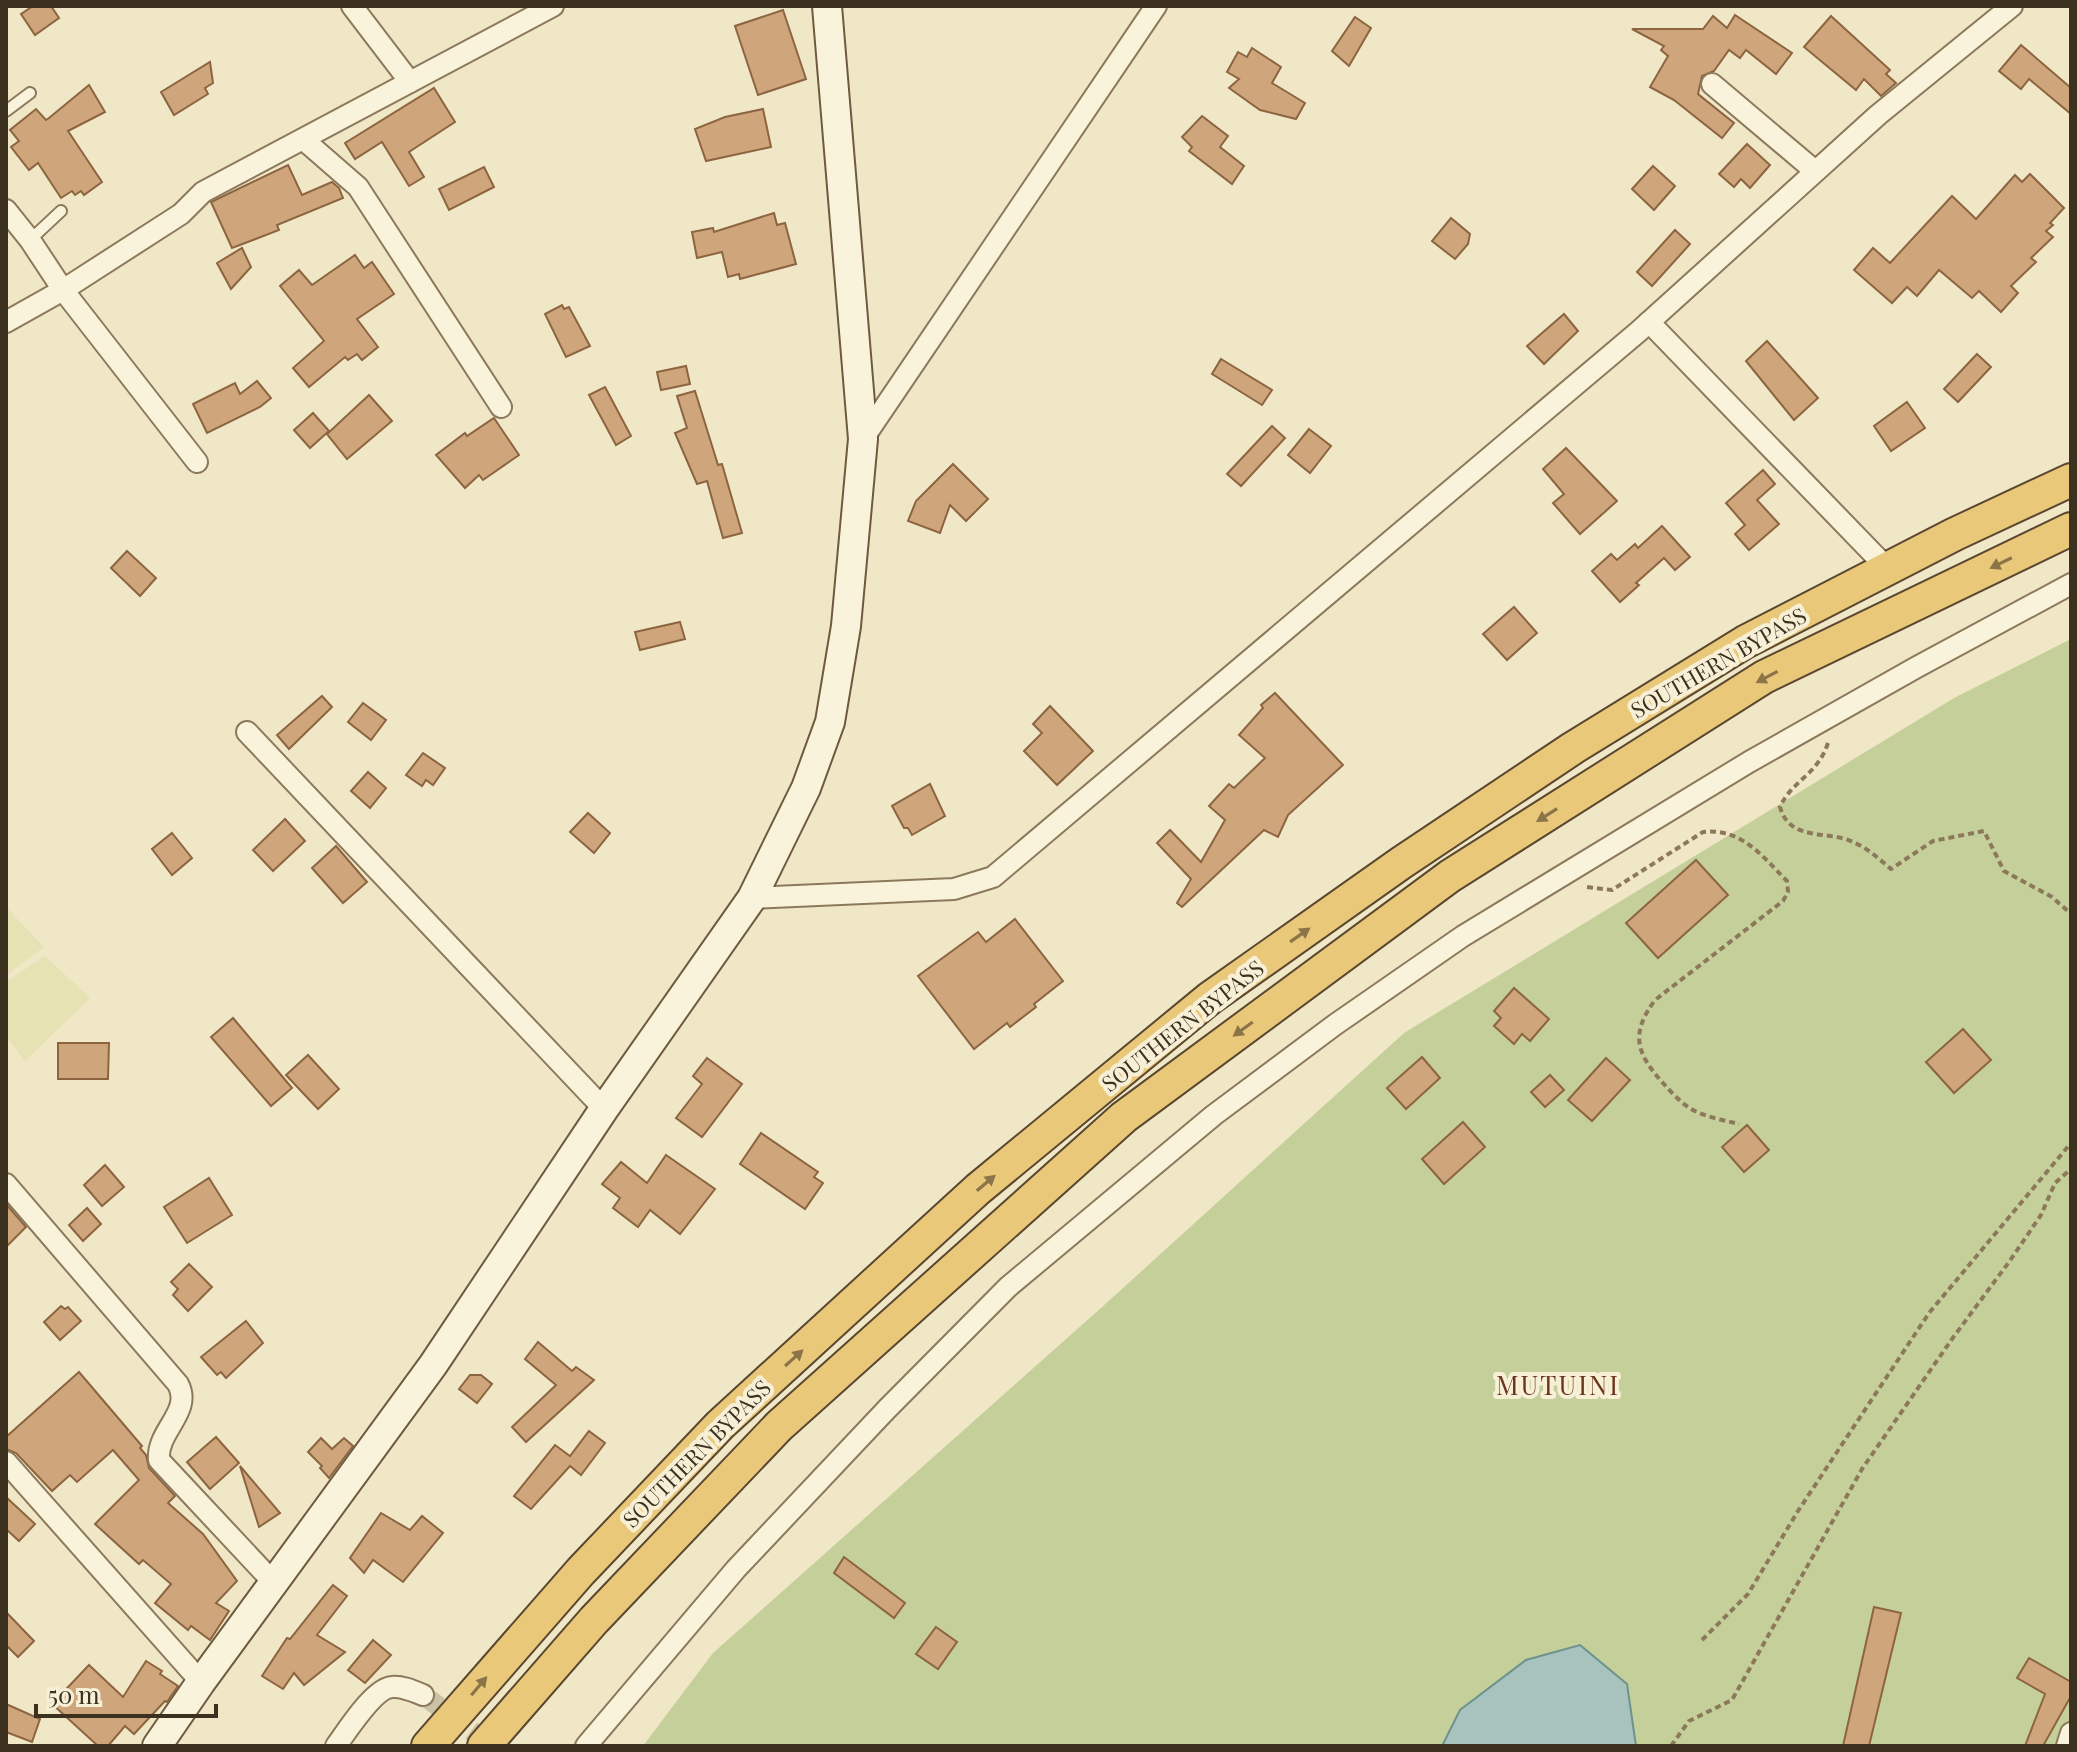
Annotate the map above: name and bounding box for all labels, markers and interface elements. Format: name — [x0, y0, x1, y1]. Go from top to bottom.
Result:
one-way arrow — [1989, 556, 2012, 570]
street label: SOUTHERN BYPASS — [1625, 600, 1811, 724]
one-way arrow — [1755, 670, 1778, 683]
one-way arrow — [1536, 807, 1558, 821]
one-way arrow — [1289, 927, 1310, 943]
street label: SOUTHERN BYPASS — [1095, 952, 1269, 1098]
one-way arrow — [1233, 1021, 1253, 1037]
one-way arrow — [976, 1175, 996, 1192]
one-way arrow — [784, 1349, 803, 1367]
district label: MUTUINI — [1496, 1367, 1620, 1402]
street label: SOUTHERN BYPASS — [615, 1372, 777, 1534]
scale bar — [36, 1668, 216, 1718]
one-way arrow — [470, 1677, 487, 1697]
text: 50 m — [48, 1678, 100, 1710]

